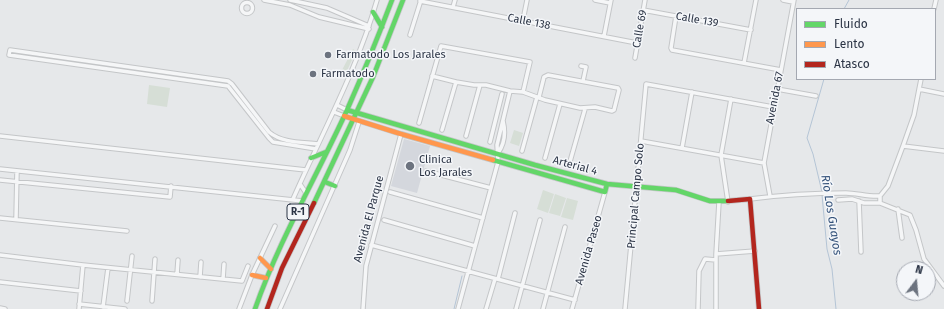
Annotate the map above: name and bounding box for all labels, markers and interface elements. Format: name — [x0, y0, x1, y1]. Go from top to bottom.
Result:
legend — [796, 8, 936, 80]
street label: Calle 69 — [630, 9, 650, 49]
street label: Calle 139 — [675, 10, 719, 30]
street label: Calle 138 — [506, 11, 552, 33]
text: Fluido — [834, 17, 868, 31]
text: Lento — [834, 37, 864, 51]
place label: Farmatodo Los Jarales — [336, 48, 446, 62]
marker: Farmatodo Los Jarales — [323, 50, 333, 60]
text: Atasco — [834, 57, 870, 71]
place label: Farmatodo — [321, 67, 375, 81]
marker: Farmatodo — [308, 69, 318, 79]
street label: Avenida 67 — [763, 71, 787, 125]
street label: Principal Campo Solo — [625, 143, 647, 249]
place label: Clinica Los Jarales — [419, 153, 472, 179]
street label: Arterial 4 — [551, 154, 599, 178]
marker: Clinica Los Jarales — [404, 160, 416, 172]
street label: Avenida El Parque — [351, 174, 387, 264]
water label: Río Los Guayos — [818, 174, 844, 256]
road number: R-1 — [287, 204, 309, 220]
street label: Avenida Paseo — [573, 214, 605, 286]
north arrow — [896, 261, 936, 301]
text: N — [914, 263, 924, 277]

